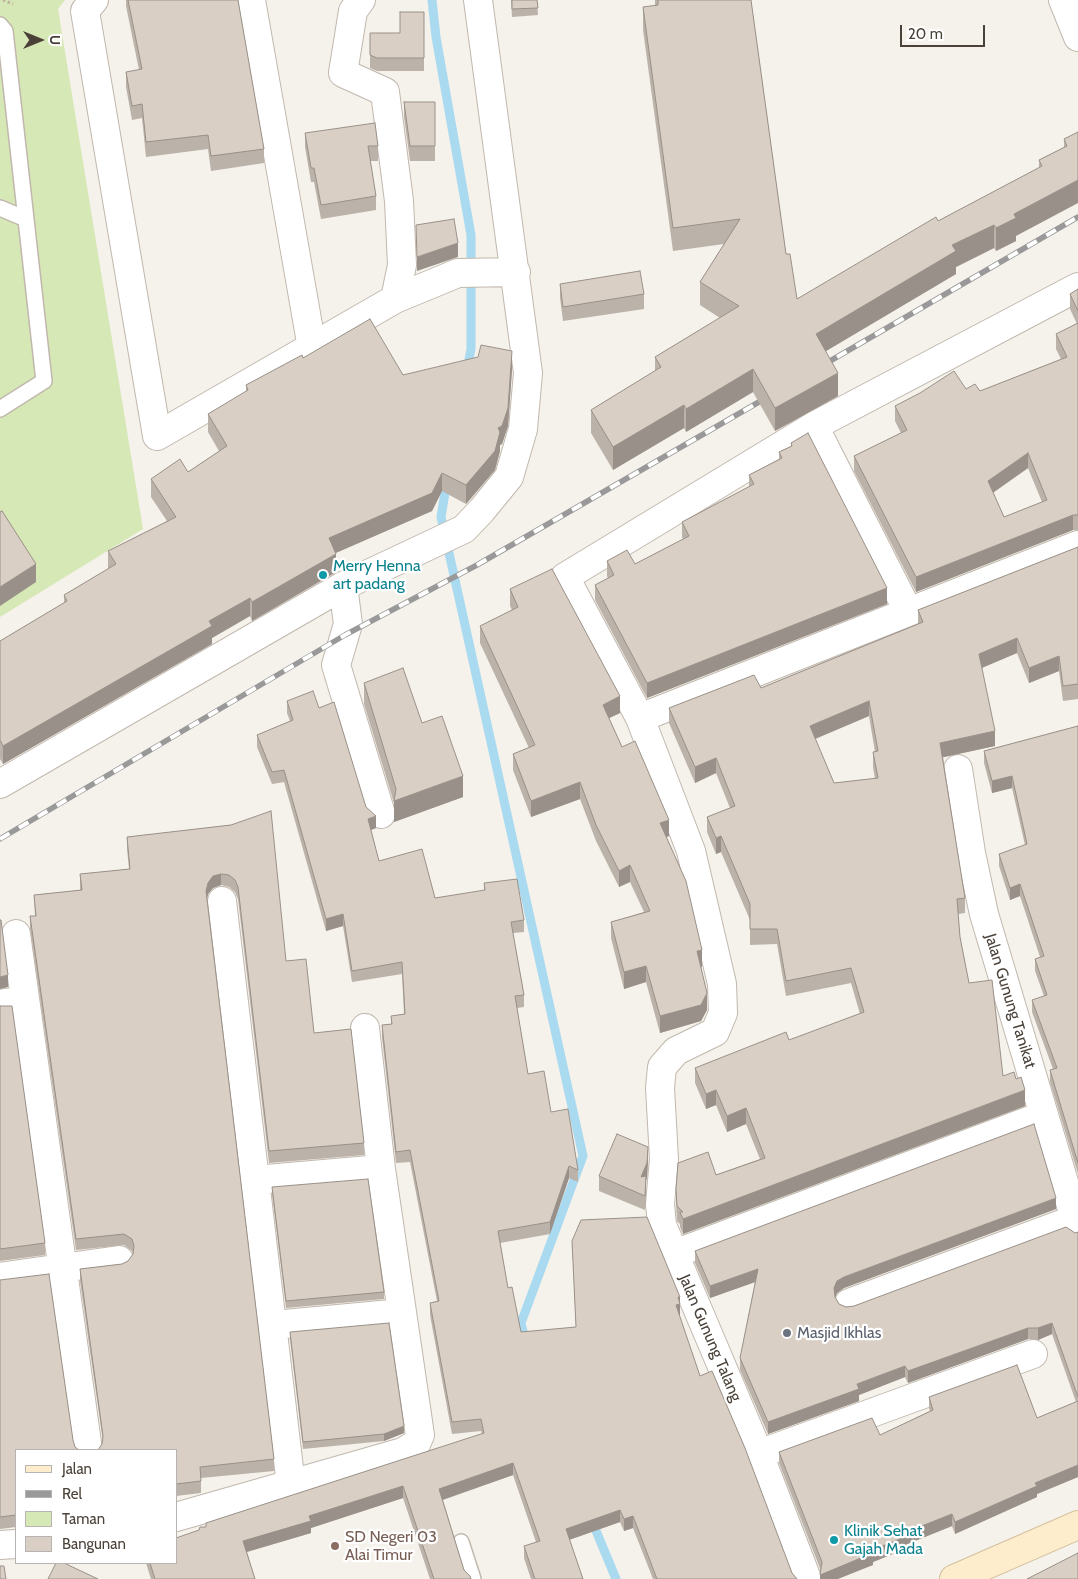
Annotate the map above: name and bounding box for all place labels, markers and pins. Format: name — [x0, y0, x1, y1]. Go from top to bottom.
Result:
place label: Merry Henna art padang — [333, 556, 421, 594]
marker: Merry Henna art padang — [317, 569, 329, 581]
place label: Masjid Ikhlas — [797, 1323, 881, 1343]
marker: Masjid Ikhlas — [781, 1327, 793, 1339]
place label: Klinik Sehat Gajah Mada — [844, 1521, 923, 1559]
place label: SD Negeri 03 Alai Timur — [345, 1527, 437, 1565]
marker: Klinik Sehat Gajah Mada — [828, 1534, 840, 1546]
marker: SD Negeri 03 Alai Timur — [329, 1540, 341, 1552]

